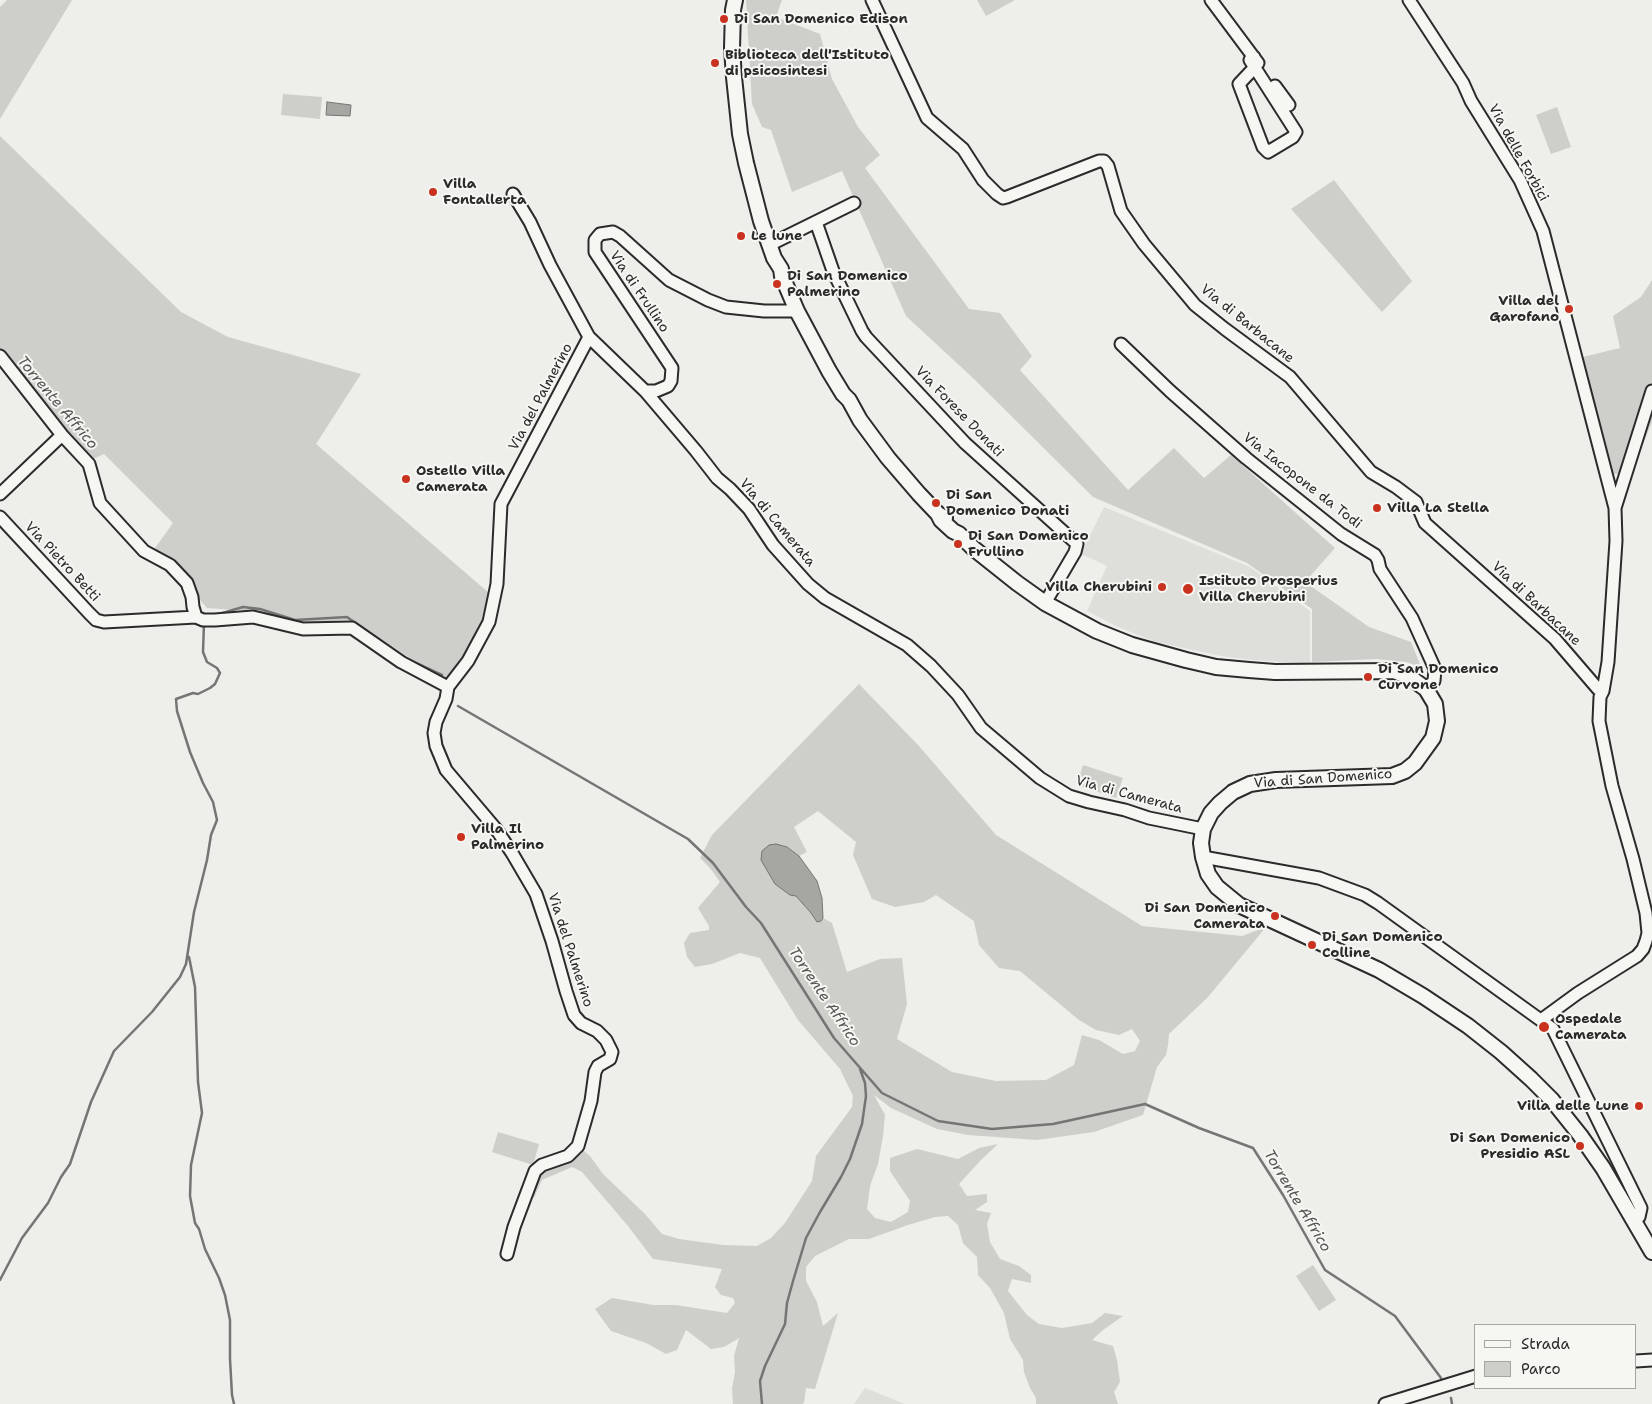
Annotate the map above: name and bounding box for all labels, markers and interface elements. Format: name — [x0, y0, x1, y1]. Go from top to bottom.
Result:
place label: Di San Domenico Edison — [734, 11, 908, 27]
marker: Di San Domenico Edison — [718, 13, 730, 25]
place label: Biblioteca dell'Istituto di psicosintesi — [725, 47, 889, 80]
marker: Biblioteca dell'Istituto di psicosintesi — [709, 57, 721, 69]
street label: Via delle Forbici — [1484, 101, 1552, 205]
place label: Villa Fontallerta — [443, 176, 527, 208]
marker: Villa Fontallerta — [427, 186, 439, 198]
place label: Le lune — [751, 228, 802, 244]
marker: Le lune — [735, 230, 747, 242]
street label: Via di Frullino — [606, 248, 672, 336]
place label: Di San Domenico Palmerino — [787, 268, 907, 300]
marker: Di San Domenico Palmerino — [771, 278, 783, 290]
street label: Via di Barbacane — [1197, 281, 1297, 367]
place label: Villa del Garofano — [1489, 293, 1559, 326]
marker: Villa del Garofano — [1563, 303, 1575, 315]
street label: Via del Palmerino — [506, 340, 576, 454]
water label: Torrente Affrico — [13, 353, 101, 453]
street label: Via Forese Donati — [911, 363, 1007, 461]
street label: Via Iacopone da Todi — [1239, 429, 1365, 533]
place label: Ostello Villa Camerata — [416, 463, 505, 496]
marker: Ostello Villa Camerata — [400, 473, 412, 485]
street label: Via di Camerata — [735, 476, 819, 570]
place label: Di San Domenico Donati — [946, 487, 1069, 520]
marker: Di San Domenico Donati — [930, 497, 942, 509]
place label: Villa La Stella — [1387, 500, 1489, 516]
marker: Villa La Stella — [1371, 502, 1383, 514]
street label: Via Pietro Betti — [21, 519, 103, 605]
place label: Di San Domenico Frullino — [968, 528, 1088, 560]
marker: Di San Domenico Frullino — [952, 538, 964, 550]
street label: Via di Barbacane — [1488, 558, 1584, 650]
place label: Istituto Prosperius Villa Cherubini — [1199, 573, 1338, 606]
place label: Villa Cherubini — [1045, 579, 1152, 595]
marker: Villa Cherubini — [1156, 581, 1168, 593]
marker: Istituto Prosperius Villa Cherubini — [1181, 582, 1195, 596]
place label: Di San Domenico Curvone — [1378, 661, 1498, 694]
marker: Di San Domenico Curvone — [1362, 671, 1374, 683]
street label: Via di San Domenico — [1253, 766, 1393, 792]
street label: Via di Camerata — [1074, 773, 1184, 817]
place label: Villa Il Palmerino — [471, 821, 544, 854]
marker: Villa Il Palmerino — [455, 831, 467, 843]
street label: Via del Palmerino — [544, 891, 596, 1009]
place label: Di San Domenico Camerata — [1145, 900, 1265, 932]
marker: Di San Domenico Camerata — [1269, 910, 1281, 922]
place label: Di San Domenico Colline — [1322, 929, 1442, 962]
marker: Di San Domenico Colline — [1306, 939, 1318, 951]
water label: Torrente Affrico — [784, 944, 864, 1050]
place label: Ospedale Camerata — [1555, 1011, 1627, 1044]
marker: Ospedale Camerata — [1537, 1020, 1551, 1034]
place label: Villa delle Lune — [1517, 1098, 1629, 1114]
marker: Villa delle Lune — [1633, 1100, 1645, 1112]
place label: Di San Domenico Presidio ASL — [1450, 1130, 1570, 1162]
marker: Di San Domenico Presidio ASL — [1574, 1140, 1586, 1152]
water label: Torrente Affrico — [1259, 1147, 1335, 1255]
legend — [1474, 1324, 1637, 1389]
text: Strada — [1521, 1334, 1570, 1354]
text: Parco — [1521, 1359, 1561, 1379]

